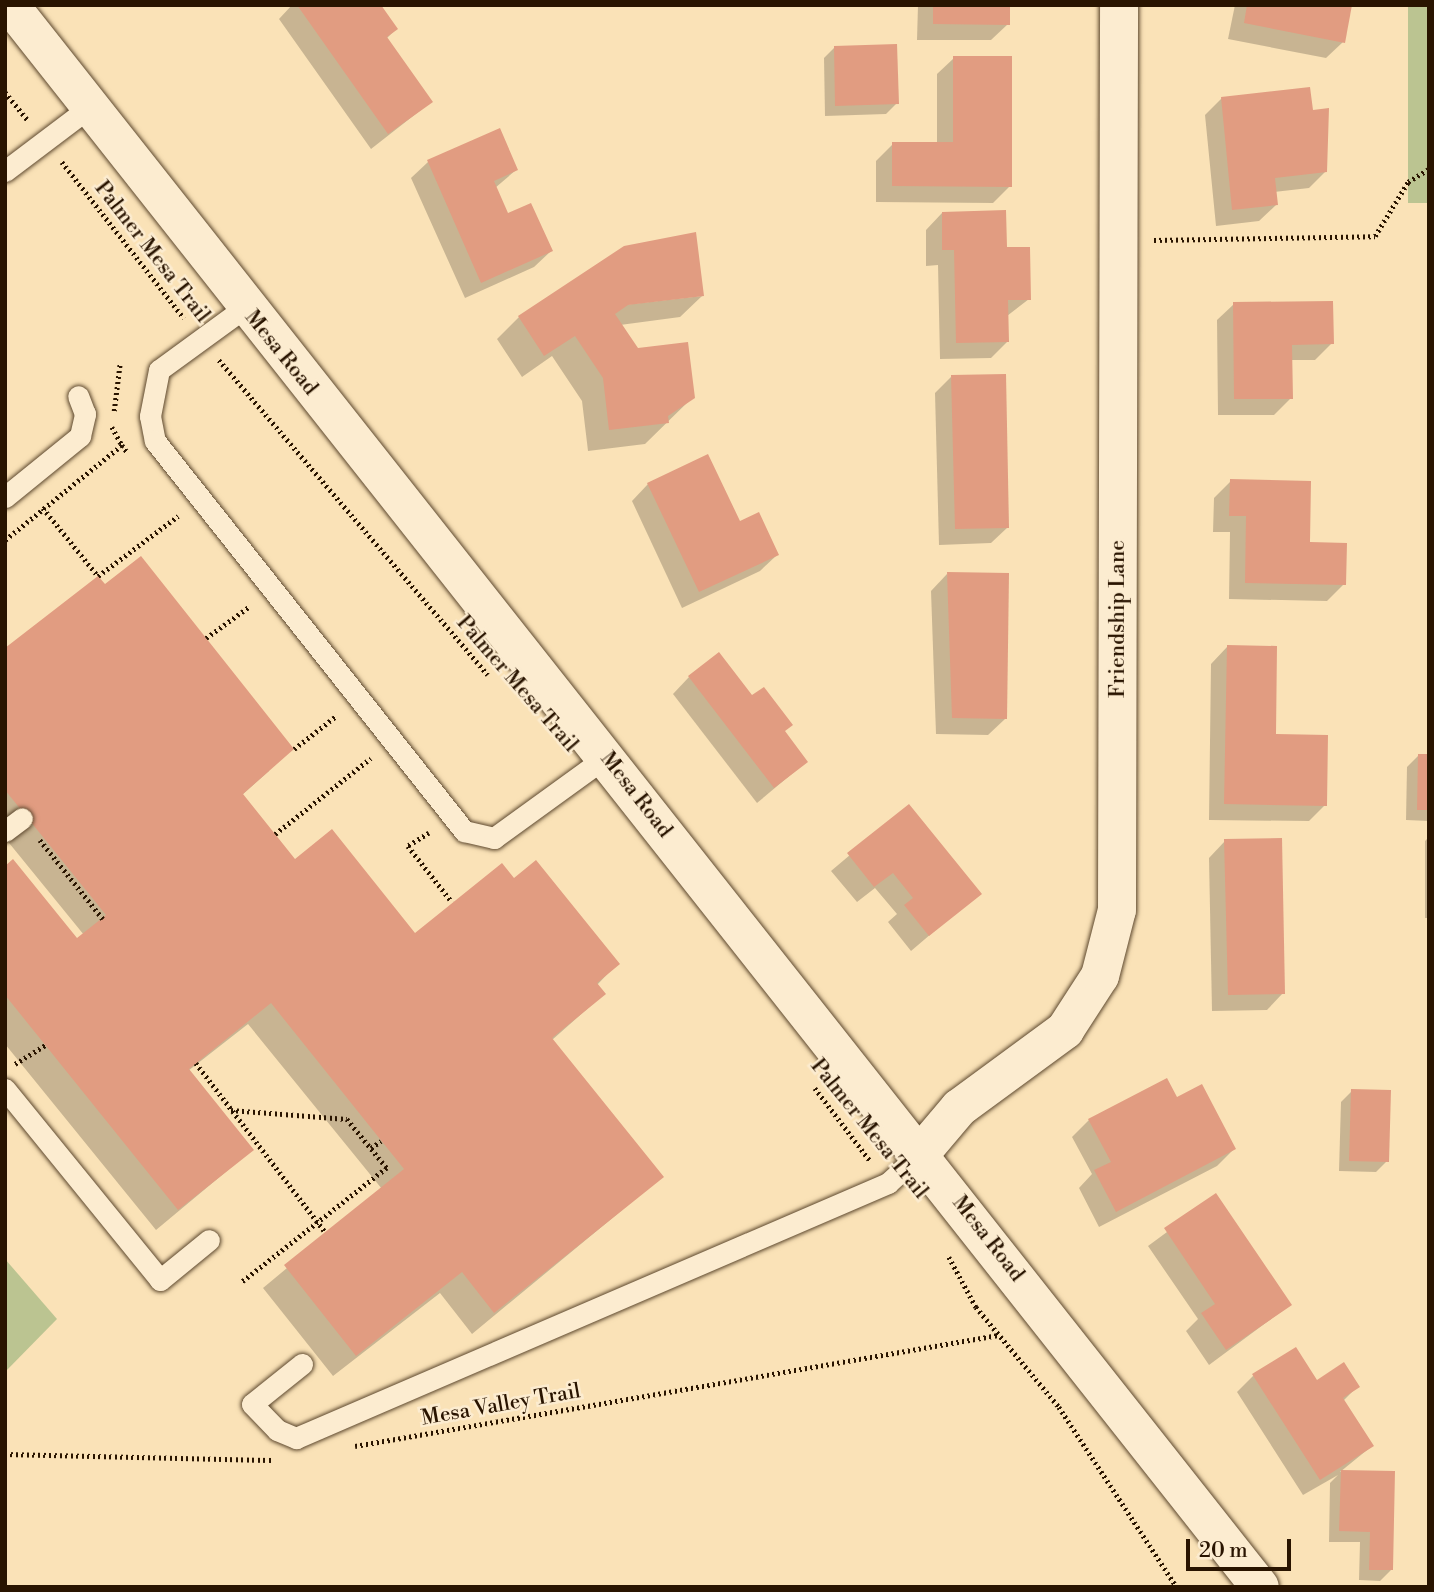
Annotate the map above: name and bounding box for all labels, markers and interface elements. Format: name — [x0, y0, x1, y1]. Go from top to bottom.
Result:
street label: Palmer Mesa Trail — [89, 176, 215, 328]
street label: Mesa Road — [239, 305, 323, 401]
street label: Friendship Lane — [1105, 540, 1131, 698]
street label: Palmer Mesa Trail — [451, 611, 583, 757]
street label: Mesa Road — [595, 747, 677, 843]
street label: Palmer Mesa Trail — [805, 1054, 933, 1204]
street label: Mesa Road — [947, 1191, 1029, 1287]
street label: Mesa Valley Trail — [419, 1379, 583, 1431]
scale bar — [1189, 1526, 1294, 1570]
text: 20 m — [1199, 1538, 1248, 1564]

